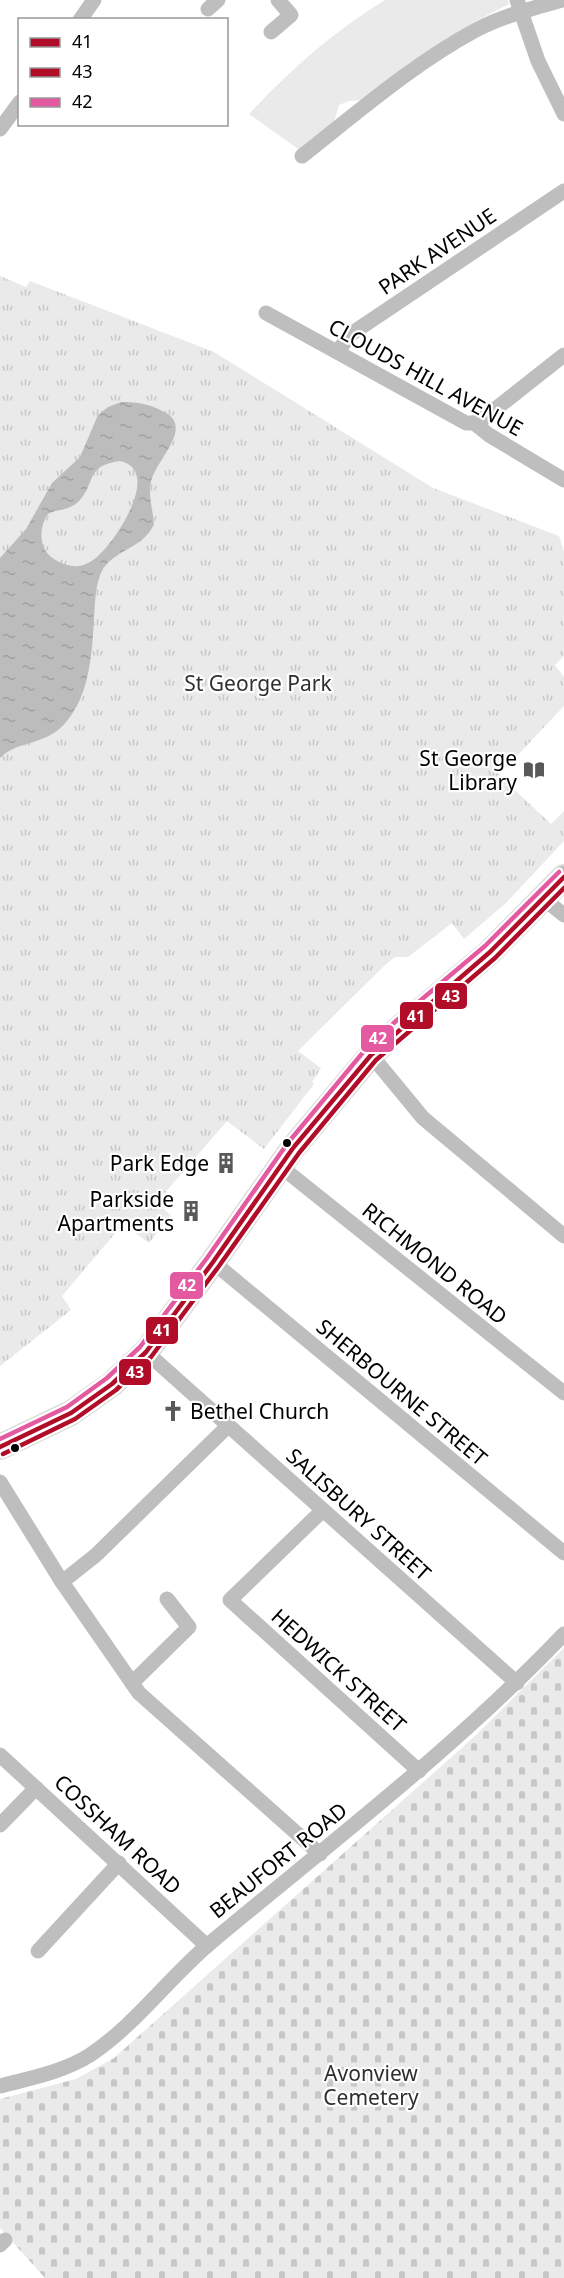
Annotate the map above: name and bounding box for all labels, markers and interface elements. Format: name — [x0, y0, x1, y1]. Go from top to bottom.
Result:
legend — [18, 18, 228, 126]
text: 41 — [72, 29, 93, 53]
text: 43 — [72, 59, 93, 83]
text: 42 — [72, 89, 93, 113]
street label: PARK AVENUE — [373, 201, 501, 301]
street label: CLOUDS HILL AVENUE — [324, 312, 528, 442]
park label: St George Park — [184, 669, 333, 697]
place label: St George Library — [419, 744, 517, 796]
library icon: St George Library — [522, 758, 546, 782]
line badge: 43 — [434, 982, 468, 1010]
text: 43 — [442, 985, 460, 1007]
line badge: 41 — [399, 1001, 434, 1030]
text: 41 — [407, 1005, 425, 1027]
line badge: 42 — [360, 1024, 395, 1053]
text: 42 — [369, 1027, 387, 1049]
unlabelled marker — [281, 1137, 293, 1149]
place label: Park Edge — [110, 1149, 209, 1177]
building icon: Park Edge — [214, 1151, 238, 1175]
place label: Parkside Apartments — [58, 1185, 174, 1237]
street label: RICHMOND ROAD — [357, 1196, 513, 1330]
building icon: Parkside Apartments — [179, 1199, 203, 1223]
line badge: 42 — [169, 1271, 204, 1300]
text: 42 — [178, 1274, 196, 1296]
street label: SHERBOURNE STREET — [311, 1312, 493, 1472]
line badge: 41 — [145, 1316, 179, 1345]
text: 41 — [153, 1319, 171, 1341]
line badge: 43 — [118, 1358, 152, 1386]
text: 43 — [126, 1361, 144, 1383]
place label: Bethel Church — [190, 1397, 329, 1425]
church icon: Bethel Church — [161, 1399, 185, 1423]
unlabelled marker — [9, 1442, 21, 1454]
street label: SALISBURY STREET — [281, 1442, 437, 1587]
street label: HEDWICK STREET — [266, 1602, 413, 1738]
street label: COSSHAM ROAD — [49, 1768, 187, 1900]
street label: BEAUFORT ROAD — [203, 1796, 353, 1924]
park label: Avonview Cemetery — [323, 2059, 419, 2111]

